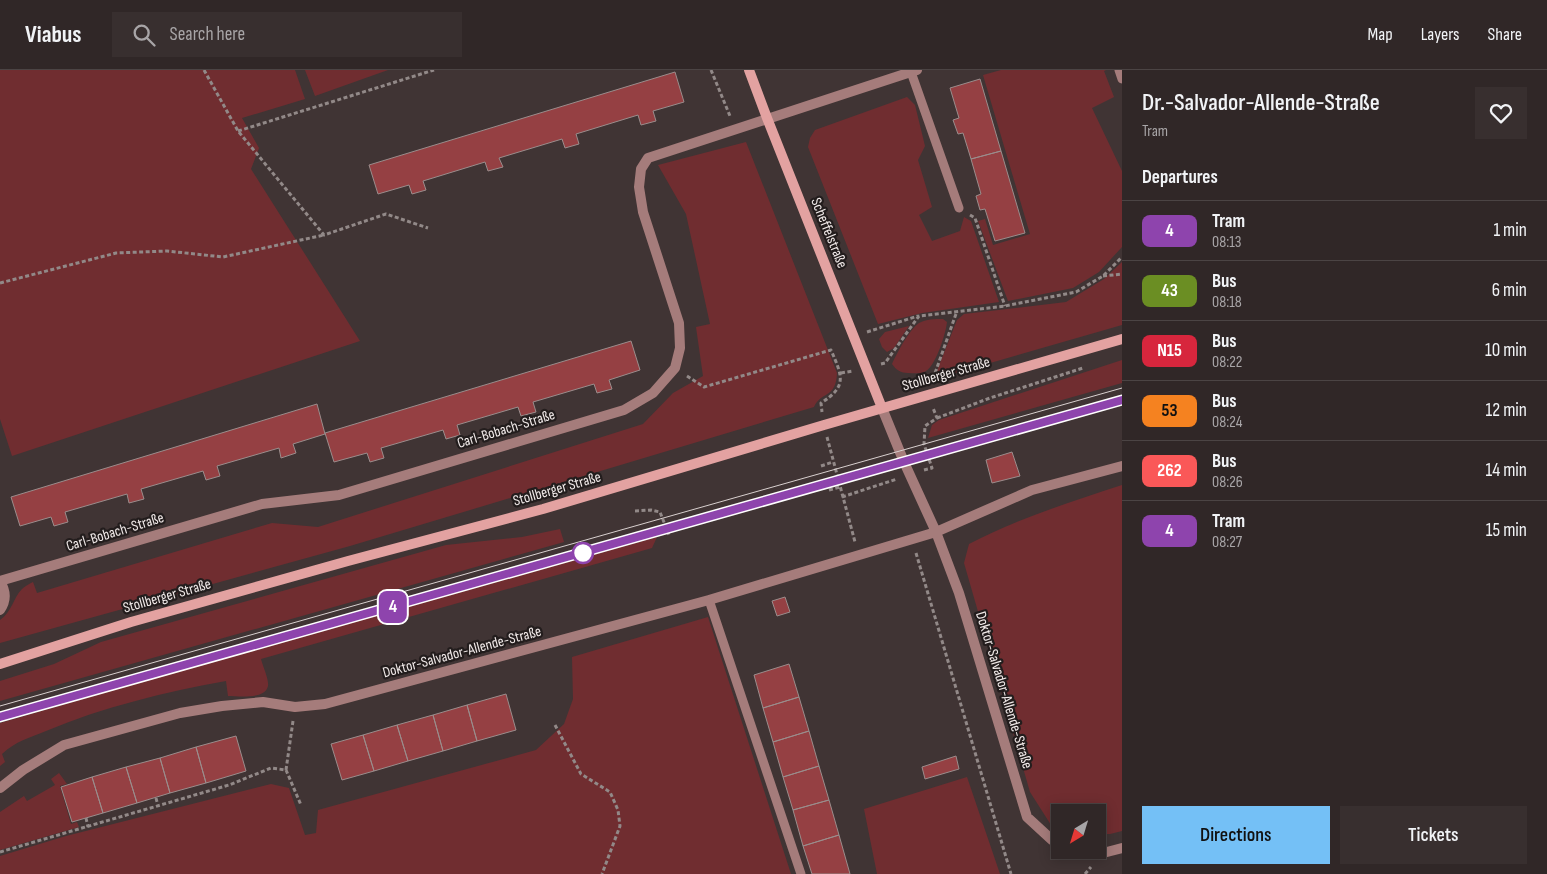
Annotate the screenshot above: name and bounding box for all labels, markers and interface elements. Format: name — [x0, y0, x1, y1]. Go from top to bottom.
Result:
search box — [112, 12, 462, 57]
text: Viabus — [25, 20, 82, 49]
icon: search — [130, 21, 158, 49]
text: Search here — [170, 23, 245, 46]
text: Map — [1368, 24, 1393, 45]
text: Layers — [1421, 24, 1460, 45]
text: Share — [1488, 24, 1522, 45]
button: heart — [1475, 87, 1527, 139]
text: Dr.-Salvador-Allende-Straße — [1142, 88, 1380, 117]
text: Tram — [1142, 122, 1168, 141]
text: Departures — [1142, 166, 1218, 189]
street label: Scheffelstraße — [806, 195, 852, 271]
text: Tram — [1212, 210, 1245, 233]
text: 1 min — [1493, 219, 1527, 242]
text: 4 — [1165, 220, 1174, 241]
text: 08:13 — [1212, 233, 1241, 252]
text: Bus — [1212, 270, 1237, 293]
text: 6 min — [1492, 279, 1527, 302]
text: 43 — [1161, 280, 1178, 301]
text: 08:18 — [1212, 293, 1242, 312]
text: Bus — [1212, 330, 1237, 353]
text: 10 min — [1485, 339, 1527, 362]
text: N15 — [1157, 340, 1182, 361]
street label: Stollberger Straße — [900, 352, 992, 396]
text: 08:22 — [1212, 353, 1242, 372]
text: Bus — [1212, 390, 1237, 413]
text: 12 min — [1485, 399, 1527, 422]
text: 53 — [1162, 400, 1177, 421]
street label: Carl-Bobach-Straße — [455, 405, 557, 453]
text: 08:24 — [1212, 413, 1242, 432]
text: Bus — [1212, 450, 1237, 473]
text: 14 min — [1486, 459, 1527, 482]
text: 262 — [1157, 460, 1182, 481]
street label: Stollberger Straße — [511, 467, 603, 511]
text: 08:26 — [1212, 473, 1243, 492]
street label: Carl-Bobach-Straße — [64, 508, 166, 556]
text: Tram — [1212, 510, 1245, 533]
text: 15 min — [1486, 519, 1527, 542]
text: 4 — [1165, 520, 1174, 541]
text: 08:27 — [1212, 533, 1242, 552]
unlabelled marker — [572, 542, 594, 564]
street label: Stollberger Straße — [121, 574, 213, 618]
line badge: 4 — [377, 591, 409, 623]
text: 4 — [389, 596, 397, 617]
street label: Doktor-Salvador-Allende-Straße — [971, 609, 1037, 771]
street label: Doktor-Salvador-Allende-Straße — [381, 622, 543, 682]
north arrow — [1051, 804, 1106, 859]
map controls — [1051, 804, 1106, 859]
button: Directions — [1142, 806, 1330, 864]
button: Tickets — [1340, 806, 1527, 864]

